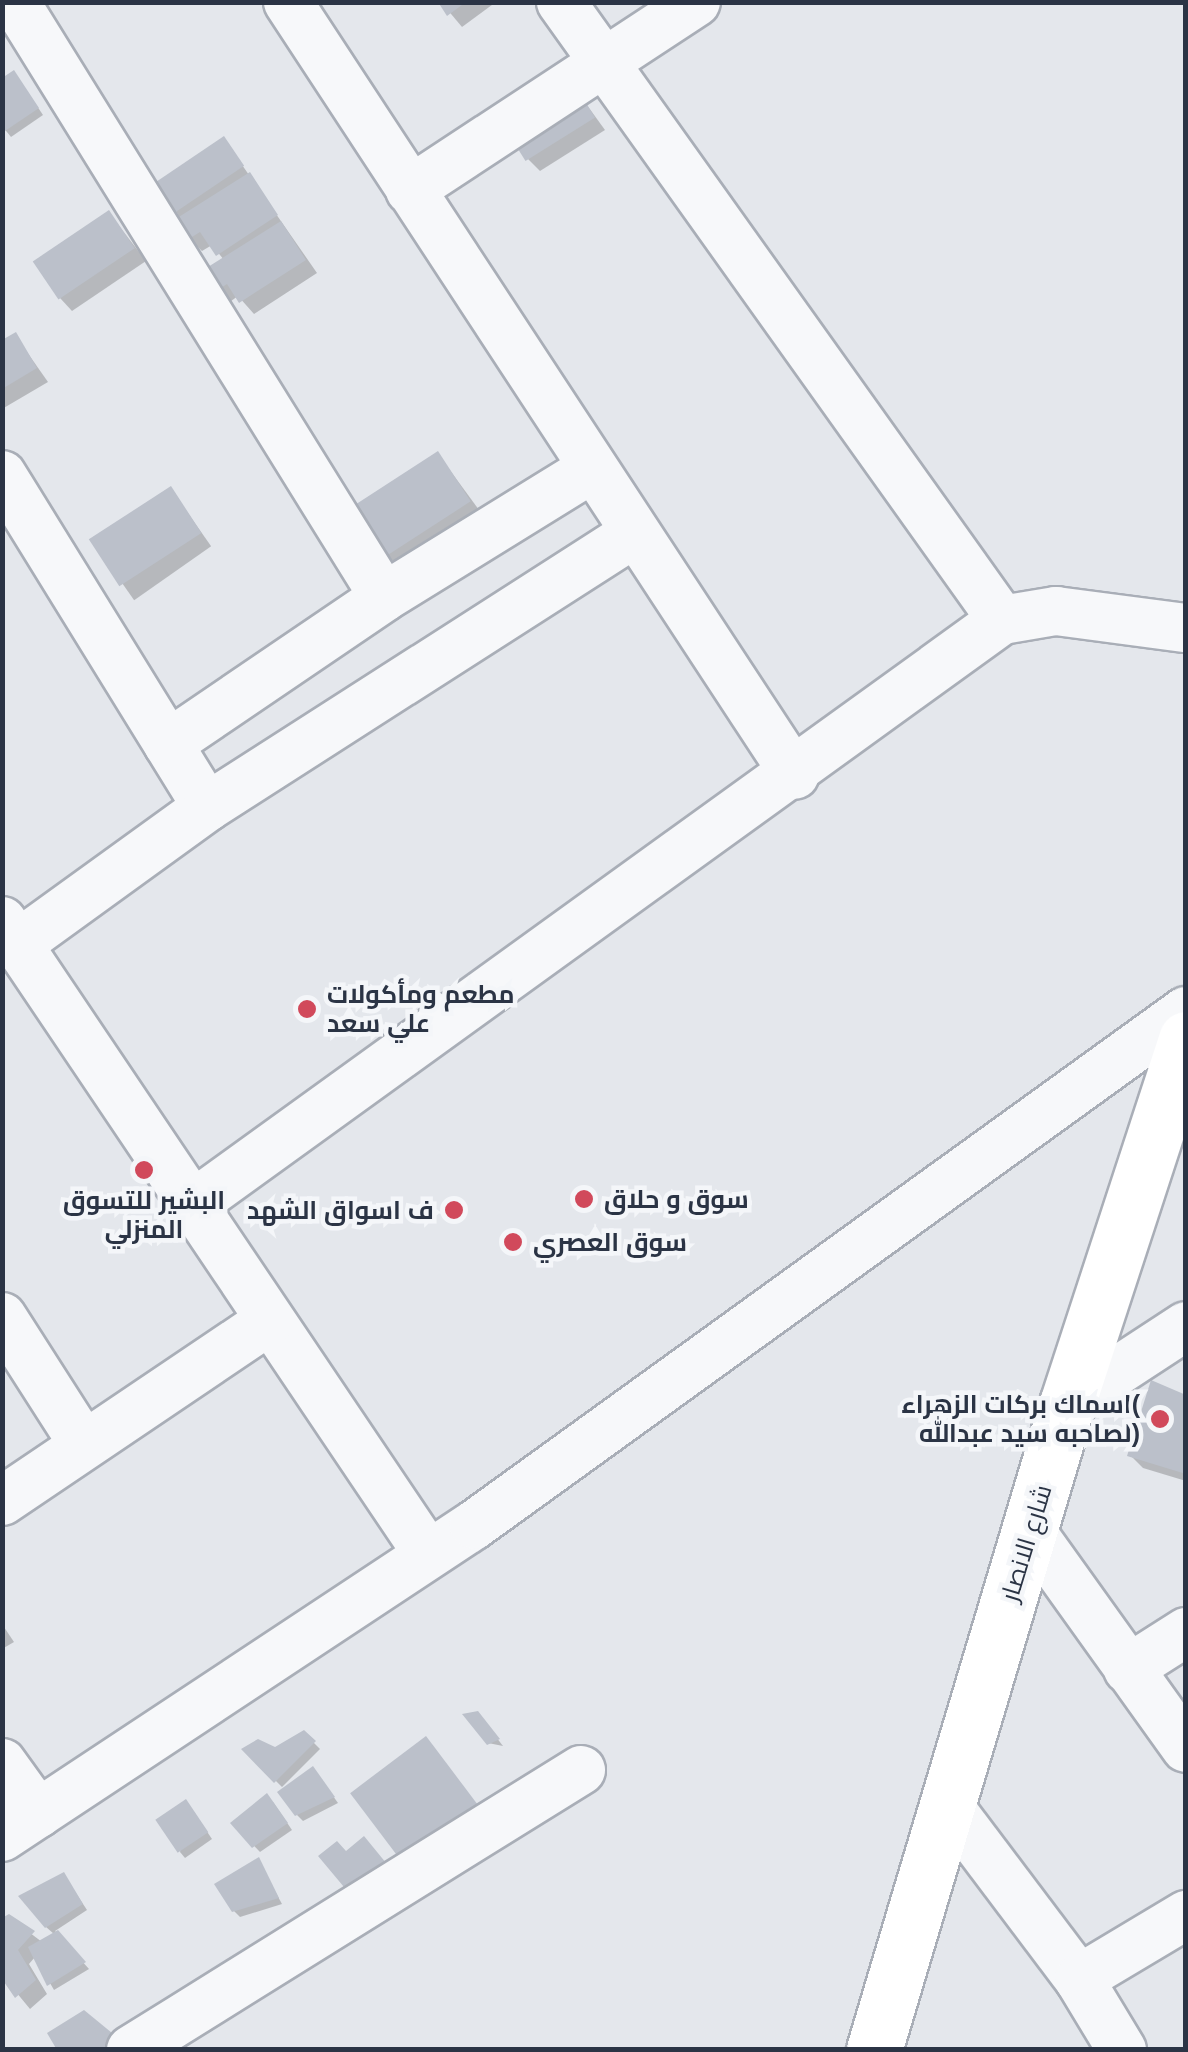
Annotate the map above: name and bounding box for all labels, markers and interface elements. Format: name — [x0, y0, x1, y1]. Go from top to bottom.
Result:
place label: مطعم ومأكولات علي سعد — [327, 980, 514, 1039]
marker: مطعم ومأكولات علي سعد — [296, 998, 318, 1020]
marker: البشير للتسوق المنزلي — [133, 1159, 155, 1181]
place label: سوق و حلاق — [604, 1184, 749, 1214]
place label: البشير للتسوق المنزلي — [63, 1186, 225, 1245]
marker: سوق و حلاق — [573, 1188, 595, 1210]
place label: ف اسواق الشهد — [247, 1195, 434, 1225]
marker: ف اسواق الشهد — [443, 1199, 465, 1221]
place label: سوق العصري — [533, 1227, 687, 1257]
marker: سوق العصري — [502, 1231, 524, 1253]
place label: اسماك بركات الزهراء( لصاحبه سيد عبدالله) — [901, 1390, 1140, 1449]
marker: اسماك بركات الزهراء( لصاحبه سيد عبدالله) — [1149, 1408, 1171, 1430]
street label: شارع الانصار — [994, 1481, 1058, 1605]

